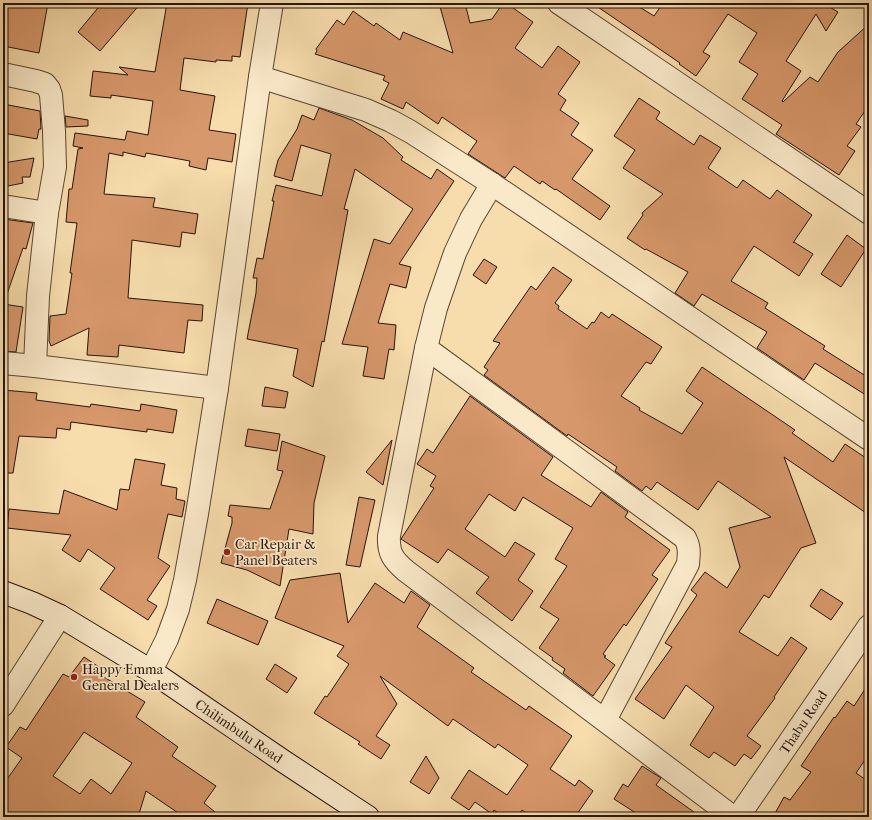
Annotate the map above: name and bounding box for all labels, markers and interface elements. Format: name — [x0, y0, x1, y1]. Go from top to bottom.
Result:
place label: Car Repair & Panel Beaters — [235, 536, 317, 569]
marker: Car Repair & Panel Beaters — [222, 547, 232, 557]
place label: Happy Emma General Dealers — [82, 661, 179, 694]
marker: Happy Emma General Dealers — [69, 672, 79, 682]
street label: Thabu Road — [776, 687, 831, 757]
street label: Chilimbulu Road — [192, 696, 286, 767]

